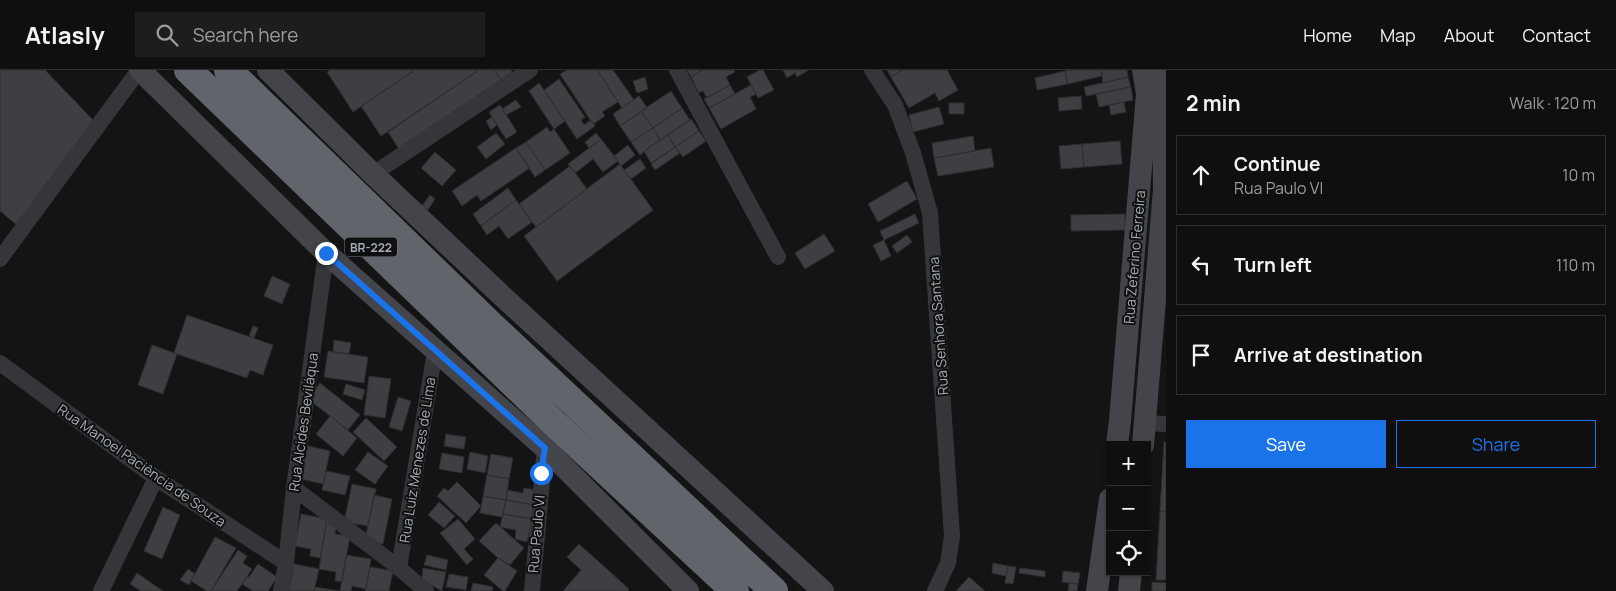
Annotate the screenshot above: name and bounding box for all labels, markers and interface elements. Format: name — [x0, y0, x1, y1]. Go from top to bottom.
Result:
search box — [135, 12, 485, 57]
text: Atlasly — [25, 18, 105, 51]
icon: search — [153, 21, 181, 49]
text: Search here — [193, 22, 298, 48]
text: Home — [1303, 23, 1352, 47]
text: Map — [1380, 23, 1416, 47]
text: About — [1444, 23, 1494, 47]
text: Contact — [1522, 23, 1591, 47]
text: 2 min — [1186, 89, 1241, 117]
text: Walk · 120 m — [1509, 92, 1596, 114]
text: Continue — [1234, 151, 1320, 177]
icon: ahead — [1187, 161, 1215, 189]
text: 10 m — [1562, 164, 1595, 186]
text: Rua Paulo VI — [1234, 177, 1323, 199]
street label: Rua Zeferino Ferreira — [1119, 189, 1149, 325]
road number: BR-222 — [345, 238, 397, 256]
route end — [315, 242, 338, 265]
icon: left — [1187, 251, 1215, 279]
text: Turn left — [1234, 252, 1312, 278]
text: 110 m — [1556, 254, 1595, 276]
street label: Rua Senhora Santana — [924, 256, 952, 396]
icon: arrive — [1187, 341, 1215, 369]
text: Arrive at destination — [1234, 342, 1423, 368]
street label: Rua Alcides Beviláqua — [284, 352, 322, 492]
street label: Rua Luiz Menezes de Lima — [395, 376, 439, 544]
street label: Rua Manoel Paciência de Souza — [54, 399, 230, 531]
button: Save — [1186, 420, 1386, 468]
button: Share — [1396, 420, 1596, 468]
map controls — [1106, 441, 1151, 576]
button: + — [1106, 441, 1151, 486]
route start — [530, 462, 553, 485]
button: − — [1106, 486, 1151, 531]
street label: Rua Paulo VI — [523, 494, 549, 574]
button: locate — [1106, 531, 1151, 576]

